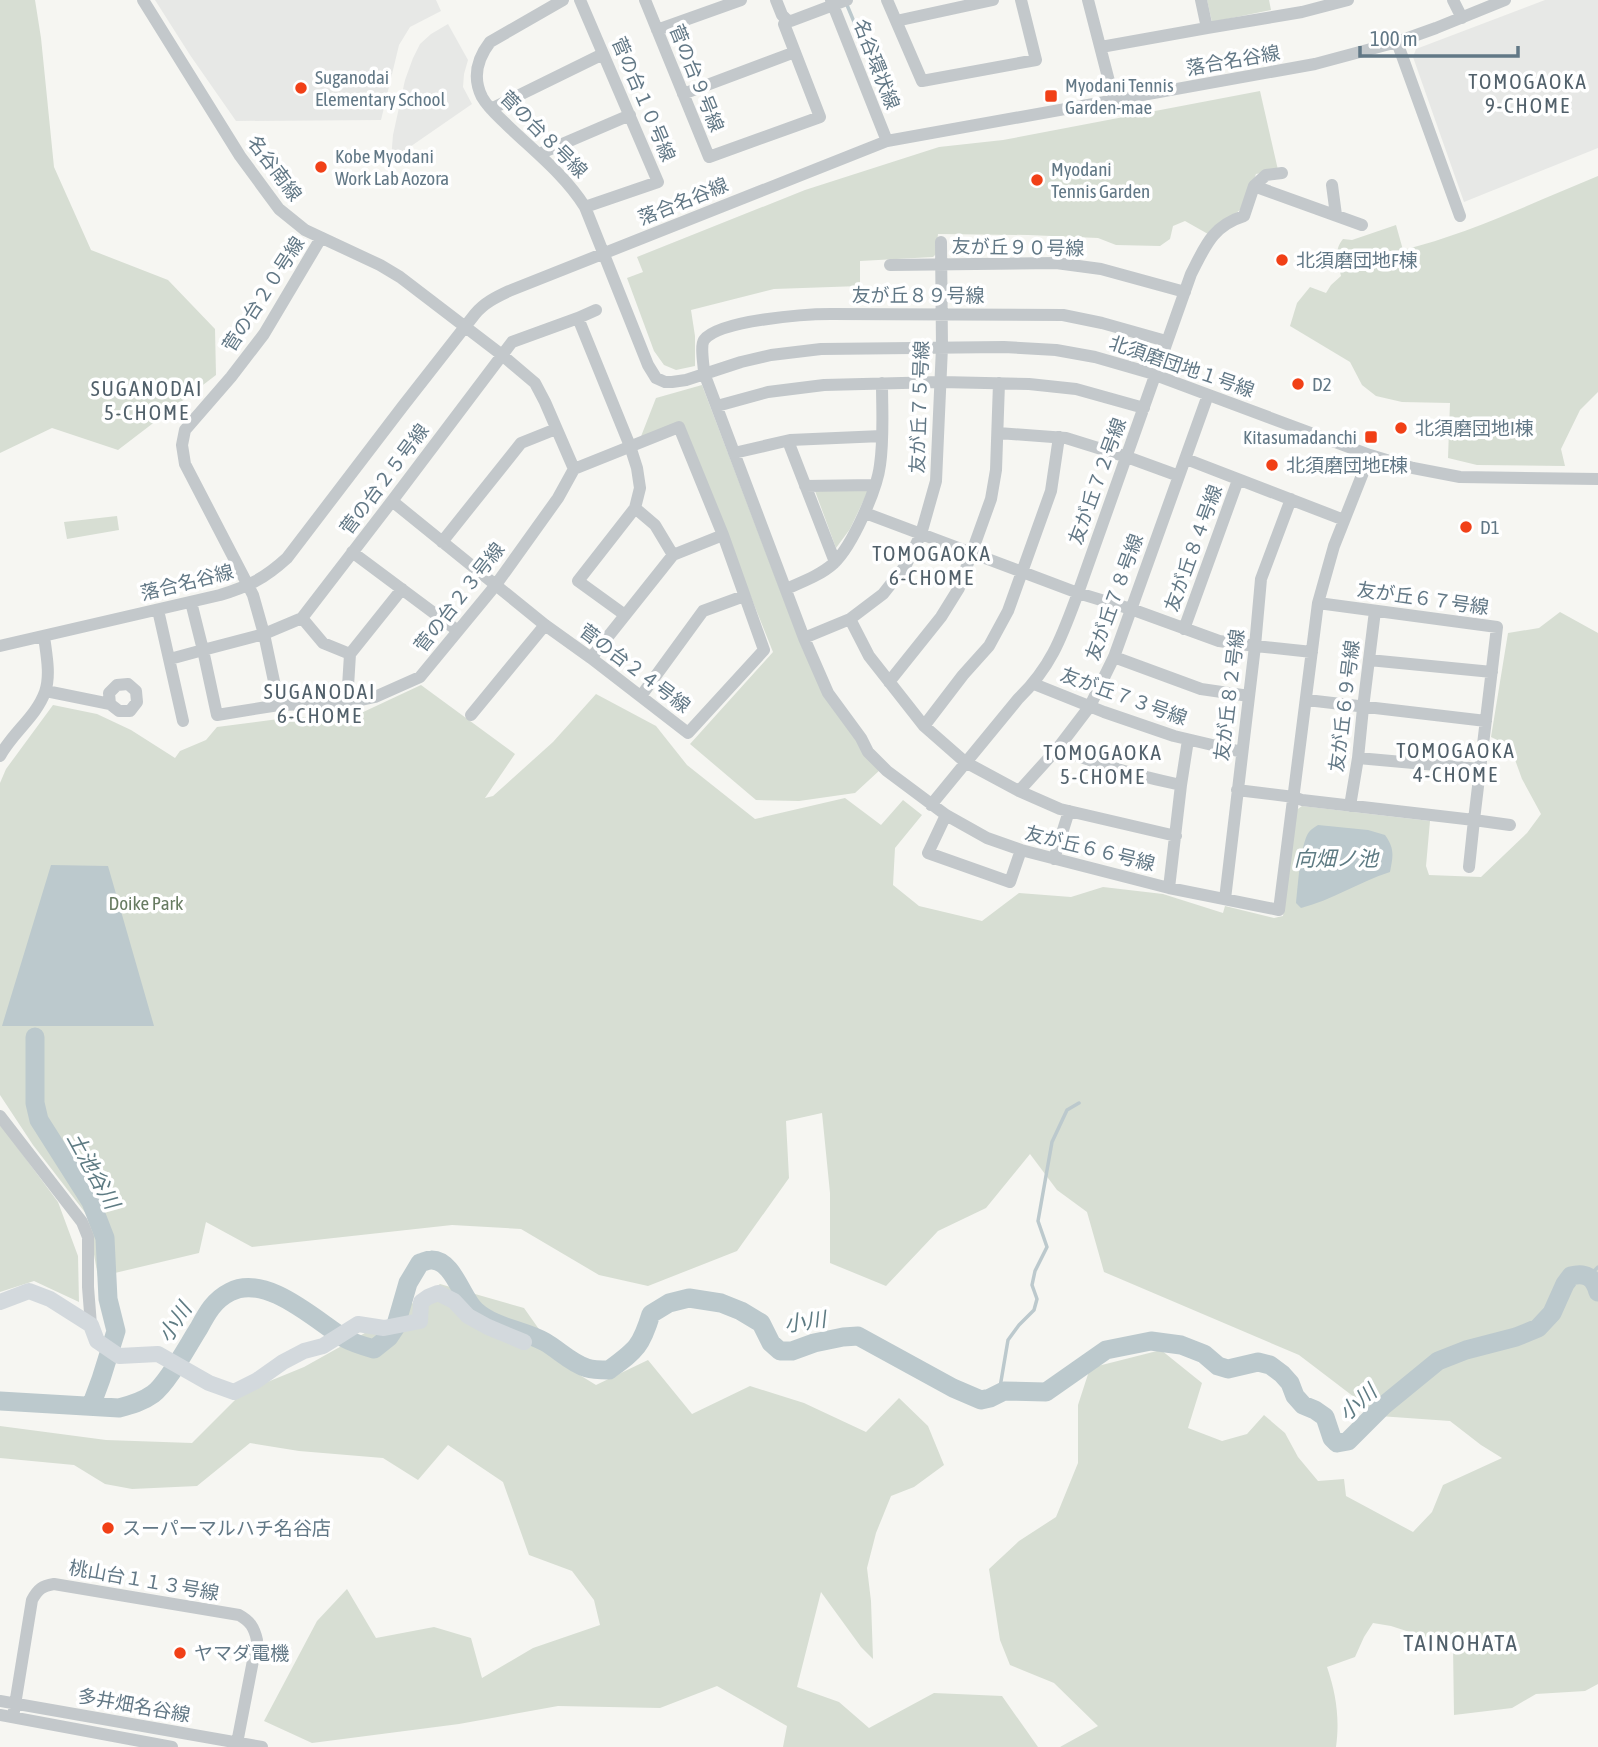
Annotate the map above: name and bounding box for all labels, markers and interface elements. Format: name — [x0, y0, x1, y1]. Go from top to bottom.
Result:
scale bar — [1360, 14, 1518, 58]
street label: 名谷環状線 — [850, 16, 904, 112]
street label: 菅の台９号線 — [665, 21, 729, 135]
text: 100 m — [1370, 26, 1418, 50]
street label: 菅の台１０号線 — [608, 33, 680, 165]
street label: 落合名谷線 — [1184, 41, 1282, 79]
place label: Suganodai Elementary School — [315, 66, 446, 110]
district label: TOMOGAOKA 9-CHOME — [1468, 69, 1588, 117]
place label: Myodani Tennis Garden-mae — [1065, 74, 1174, 118]
marker: Suganodai Elementary School — [293, 80, 309, 96]
street label: 菅の台８号線 — [496, 86, 592, 182]
marker: Myodani Tennis Garden-mae — [1043, 88, 1059, 104]
street label: 名谷南線 — [243, 131, 307, 205]
place label: Kobe Myodani Work Lab Aozora — [335, 145, 449, 189]
place label: Myodani Tennis Garden — [1051, 158, 1150, 202]
marker: Kobe Myodani Work Lab Aozora — [313, 159, 329, 175]
marker: Myodani Tennis Garden — [1029, 172, 1045, 188]
street label: 落合名谷線 — [635, 173, 731, 229]
street label: 菅の台２０号線 — [218, 232, 308, 356]
street label: 友が丘９０号線 — [951, 235, 1085, 259]
place label: 北須磨団地F棟 — [1296, 249, 1418, 271]
marker: 北須磨団地F棟 — [1274, 252, 1290, 268]
street label: 友が丘８９号線 — [851, 284, 985, 306]
street label: 北須磨団地１号線 — [1107, 331, 1257, 401]
street label: 友が丘７５号線 — [906, 340, 932, 474]
place label: D2 — [1312, 373, 1332, 395]
district label: SUGANODAI 5-CHOME — [91, 376, 203, 424]
marker: D2 — [1290, 376, 1306, 392]
street label: 友が丘７２号線 — [1064, 415, 1130, 547]
place label: 北須磨団地I棟 — [1415, 417, 1534, 439]
street label: 菅の台２５号線 — [335, 419, 433, 539]
marker: 北須磨団地I棟 — [1393, 420, 1409, 436]
place label: Kitasumadanchi — [1243, 426, 1357, 448]
marker: Kitasumadanchi — [1363, 429, 1379, 445]
place label: 北須磨団地E棟 — [1286, 454, 1408, 476]
marker: 北須磨団地E棟 — [1264, 457, 1280, 473]
street label: 友が丘８４号線 — [1160, 482, 1226, 614]
place label: D1 — [1480, 516, 1500, 538]
marker: D1 — [1458, 519, 1474, 535]
street label: 友が丘７８号線 — [1081, 531, 1147, 663]
street label: 菅の台２３号線 — [409, 538, 509, 656]
district label: TOMOGAOKA 6-CHOME — [872, 541, 992, 589]
street label: 落合名谷線 — [138, 560, 236, 604]
street label: 友が丘６７号線 — [1356, 578, 1490, 618]
street label: 菅の台２４号線 — [575, 619, 695, 717]
street label: 友が丘８２号線 — [1210, 628, 1248, 762]
street label: 友が丘６９号線 — [1325, 639, 1363, 773]
street label: 友が丘７３号線 — [1058, 663, 1190, 729]
district label: SUGANODAI 6-CHOME — [264, 679, 376, 727]
district label: TOMOGAOKA 4-CHOME — [1396, 738, 1516, 786]
district label: TOMOGAOKA 5-CHOME — [1043, 740, 1163, 788]
street label: 友が丘６６号線 — [1023, 821, 1157, 875]
water label: 向畑ノ池 — [1294, 846, 1380, 870]
park label: Doike Park — [109, 892, 184, 914]
water label: 土池谷川 — [63, 1127, 126, 1214]
water label: 小川 — [152, 1296, 197, 1346]
water label: 小川 — [783, 1306, 829, 1336]
water label: 小川 — [1333, 1378, 1382, 1425]
place label: スーパーマルハチ名谷店 — [122, 1517, 331, 1539]
marker: スーパーマルハチ名谷店 — [100, 1520, 116, 1536]
street label: 桃山台１１３号線 — [67, 1556, 221, 1604]
district label: TAINOHATA — [1403, 1630, 1519, 1656]
place label: ヤマダ電機 — [194, 1642, 289, 1664]
marker: ヤマダ電機 — [172, 1645, 188, 1661]
street label: 多井畑名谷線 — [76, 1684, 192, 1726]

